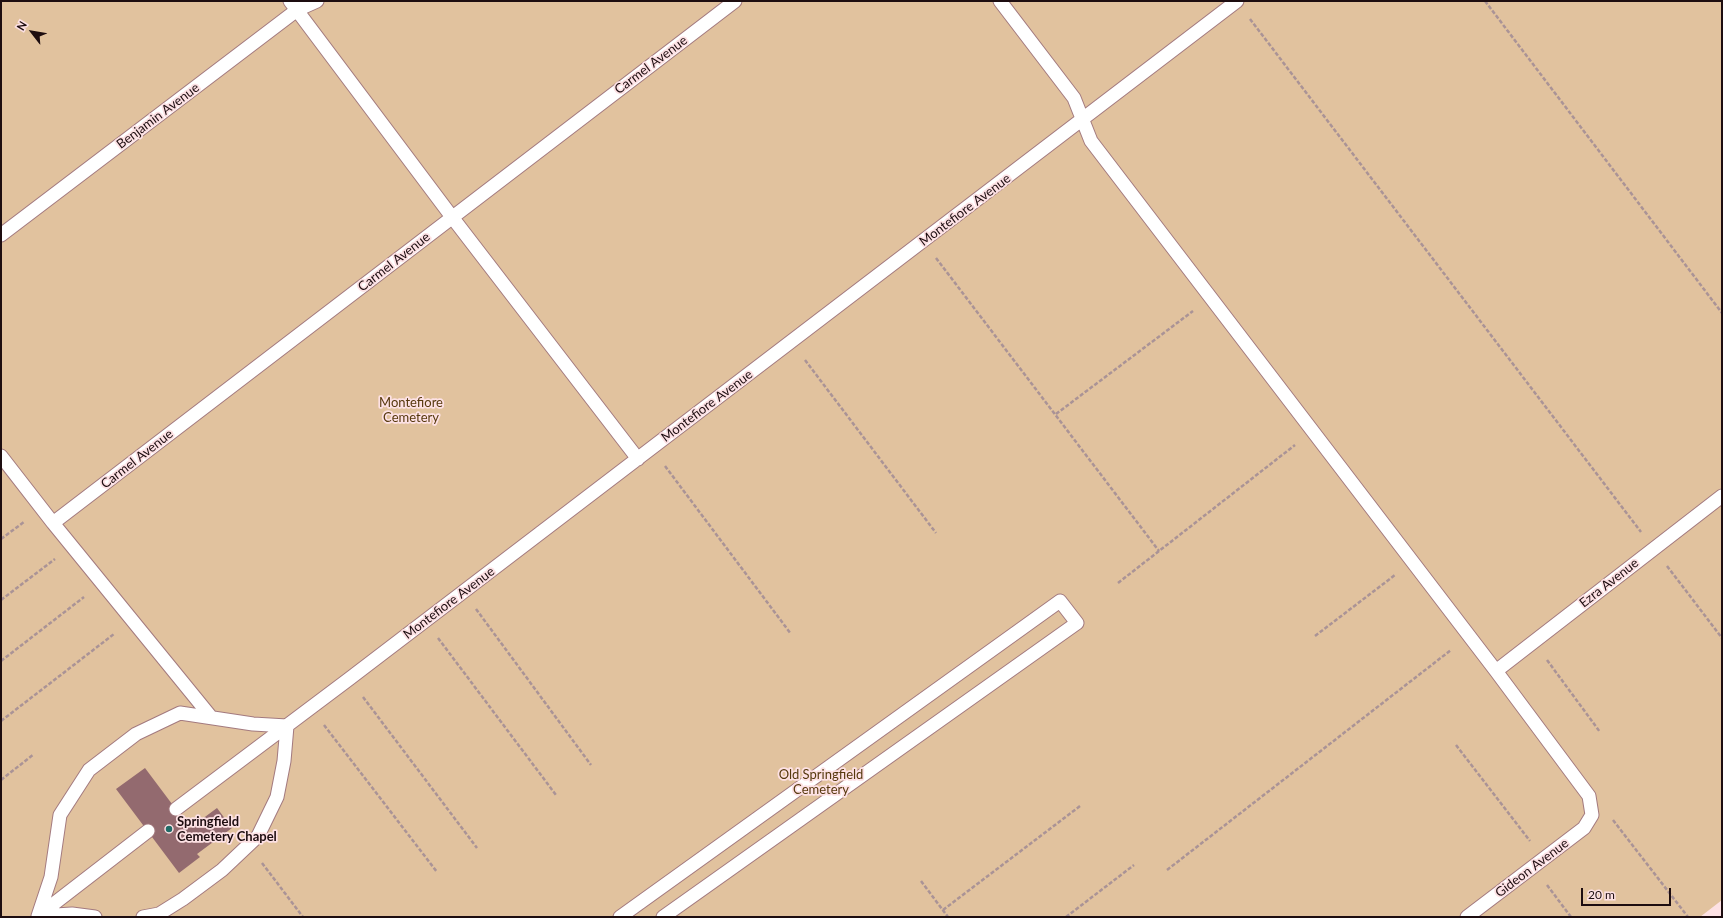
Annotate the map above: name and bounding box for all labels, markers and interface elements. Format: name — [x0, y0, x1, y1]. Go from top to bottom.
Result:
north arrow — [12, 12, 52, 52]
text: N — [14, 19, 29, 33]
street label: Carmel Avenue — [612, 33, 690, 97]
street label: Benjamin Avenue — [114, 80, 202, 152]
street label: Montefiore Avenue — [916, 171, 1014, 249]
street label: Carmel Avenue — [355, 229, 433, 295]
street label: Montefiore Avenue — [658, 367, 756, 445]
park label: Montefiore Cemetery — [379, 395, 443, 426]
street label: Carmel Avenue — [98, 426, 176, 492]
street label: Ezra Avenue — [1576, 555, 1642, 611]
street label: Montefiore Avenue — [400, 564, 498, 642]
park label: Old Springfield Cemetery — [779, 767, 863, 798]
place label: Springfield Cemetery Chapel — [177, 814, 277, 845]
marker: Springfield Cemetery Chapel — [164, 824, 174, 834]
street label: Gideon Avenue — [1492, 835, 1572, 901]
scale bar — [1583, 880, 1673, 906]
text: 20 m — [1588, 887, 1615, 902]

